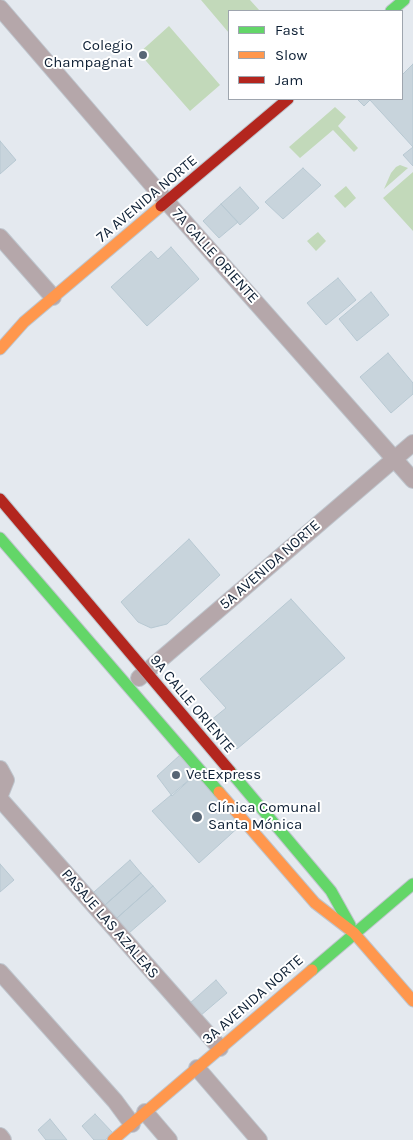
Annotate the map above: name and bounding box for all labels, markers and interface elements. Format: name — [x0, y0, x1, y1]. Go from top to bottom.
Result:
legend — [228, 10, 403, 100]
text: Fast — [275, 21, 304, 39]
place label: Colegio Champagnat — [44, 37, 133, 72]
text: Slow — [275, 46, 307, 64]
marker: Colegio Champagnat — [137, 49, 149, 61]
text: Jam — [275, 71, 303, 89]
street label: 7A AVENIDA NORTE — [93, 152, 201, 246]
street label: 7A CALLE ORIENTE — [168, 205, 262, 307]
street label: 5A AVENIDA NORTE — [216, 516, 324, 614]
street label: 9A CALLE ORIENTE — [146, 651, 238, 757]
place label: VetExpress — [186, 766, 261, 784]
marker: VetExpress — [170, 769, 182, 781]
place label: Clínica Comunal Santa Mónica — [208, 799, 321, 834]
marker: Clínica Comunal Santa Mónica — [190, 810, 204, 824]
street label: PASAJE LAS AZALEAS — [57, 865, 163, 983]
street label: 3A AVENIDA NORTE — [199, 951, 307, 1049]

